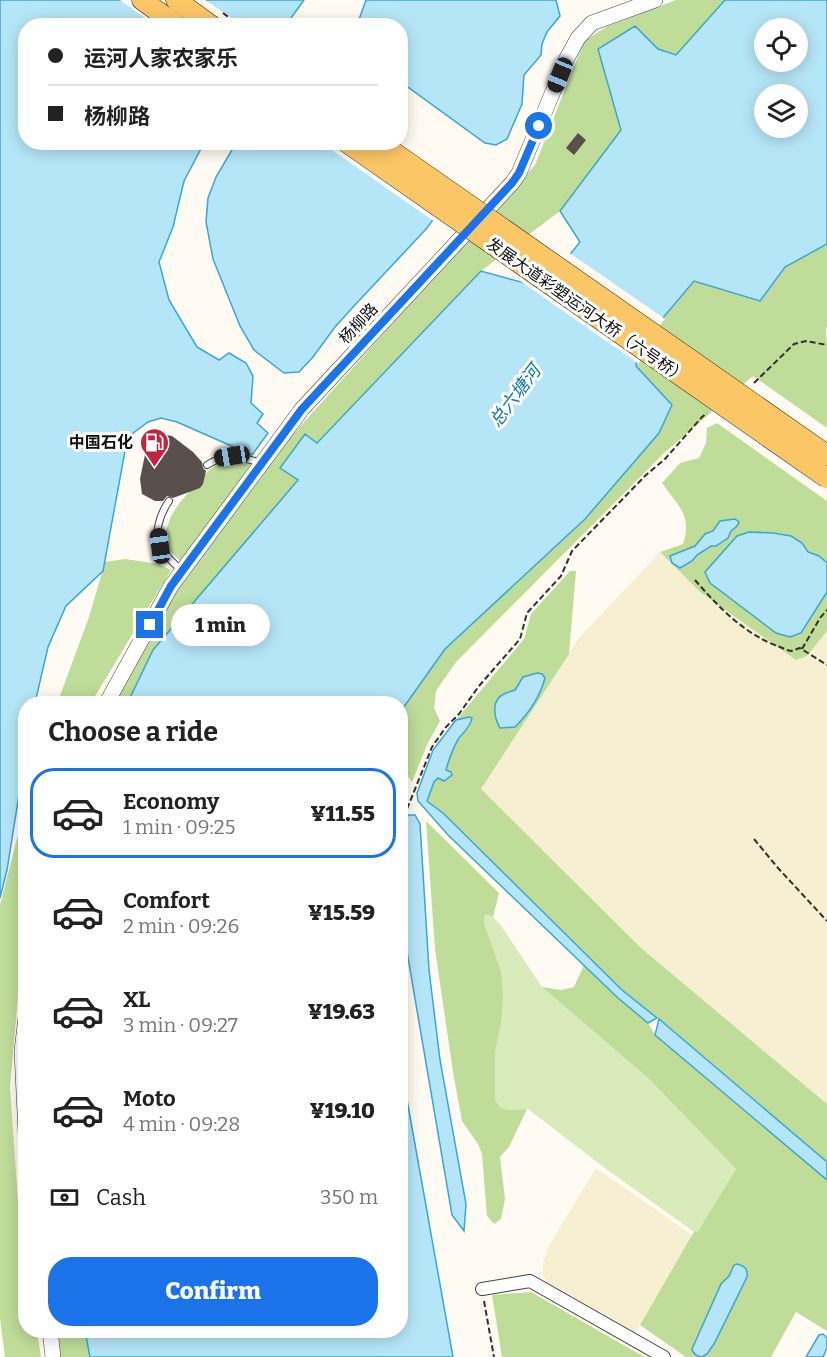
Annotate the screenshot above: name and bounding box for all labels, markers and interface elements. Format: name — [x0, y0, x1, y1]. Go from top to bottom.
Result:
map controls — [754, 18, 808, 138]
button: locate — [754, 18, 808, 72]
text: 运河人家农家乐 — [84, 45, 238, 72]
car — [545, 55, 575, 95]
button: layers — [754, 84, 808, 138]
text: 杨柳路 — [84, 103, 150, 130]
route start — [525, 112, 552, 139]
street label: 发展大道彩塑运河大桥（六号桥） — [483, 234, 690, 387]
street label: 杨柳路 — [335, 299, 382, 347]
water label: 总六塘河 — [485, 358, 547, 431]
fuel station icon: 中国石化 — [138, 426, 170, 468]
place label: 中国石化 — [69, 433, 133, 452]
car — [213, 444, 251, 468]
car — [149, 527, 171, 565]
callout: 1 min — [171, 604, 270, 646]
route end — [136, 611, 163, 638]
text: 1 min — [195, 613, 246, 637]
text: Choose a ride — [48, 716, 218, 748]
icon: car — [51, 786, 105, 840]
text: Economy — [123, 788, 219, 815]
text: ¥11.55 — [311, 800, 375, 827]
text: 1 min · 09:25 — [123, 815, 235, 839]
icon: car — [51, 885, 105, 939]
text: Comfort — [123, 887, 210, 914]
text: ¥15.59 — [308, 899, 375, 926]
text: 2 min · 09:26 — [123, 914, 239, 938]
icon: car — [51, 984, 105, 1038]
text: XL — [123, 986, 150, 1013]
text: ¥19.63 — [308, 998, 375, 1025]
text: 3 min · 09:27 — [123, 1013, 238, 1037]
icon: car — [51, 1083, 105, 1137]
text: Moto — [123, 1085, 176, 1112]
text: ¥19.10 — [310, 1097, 375, 1124]
text: 4 min · 09:28 — [123, 1112, 240, 1136]
icon: cash — [48, 1181, 81, 1214]
text: Cash — [96, 1184, 146, 1211]
text: 350 m — [320, 1185, 378, 1209]
button: Confirm — [48, 1257, 378, 1326]

